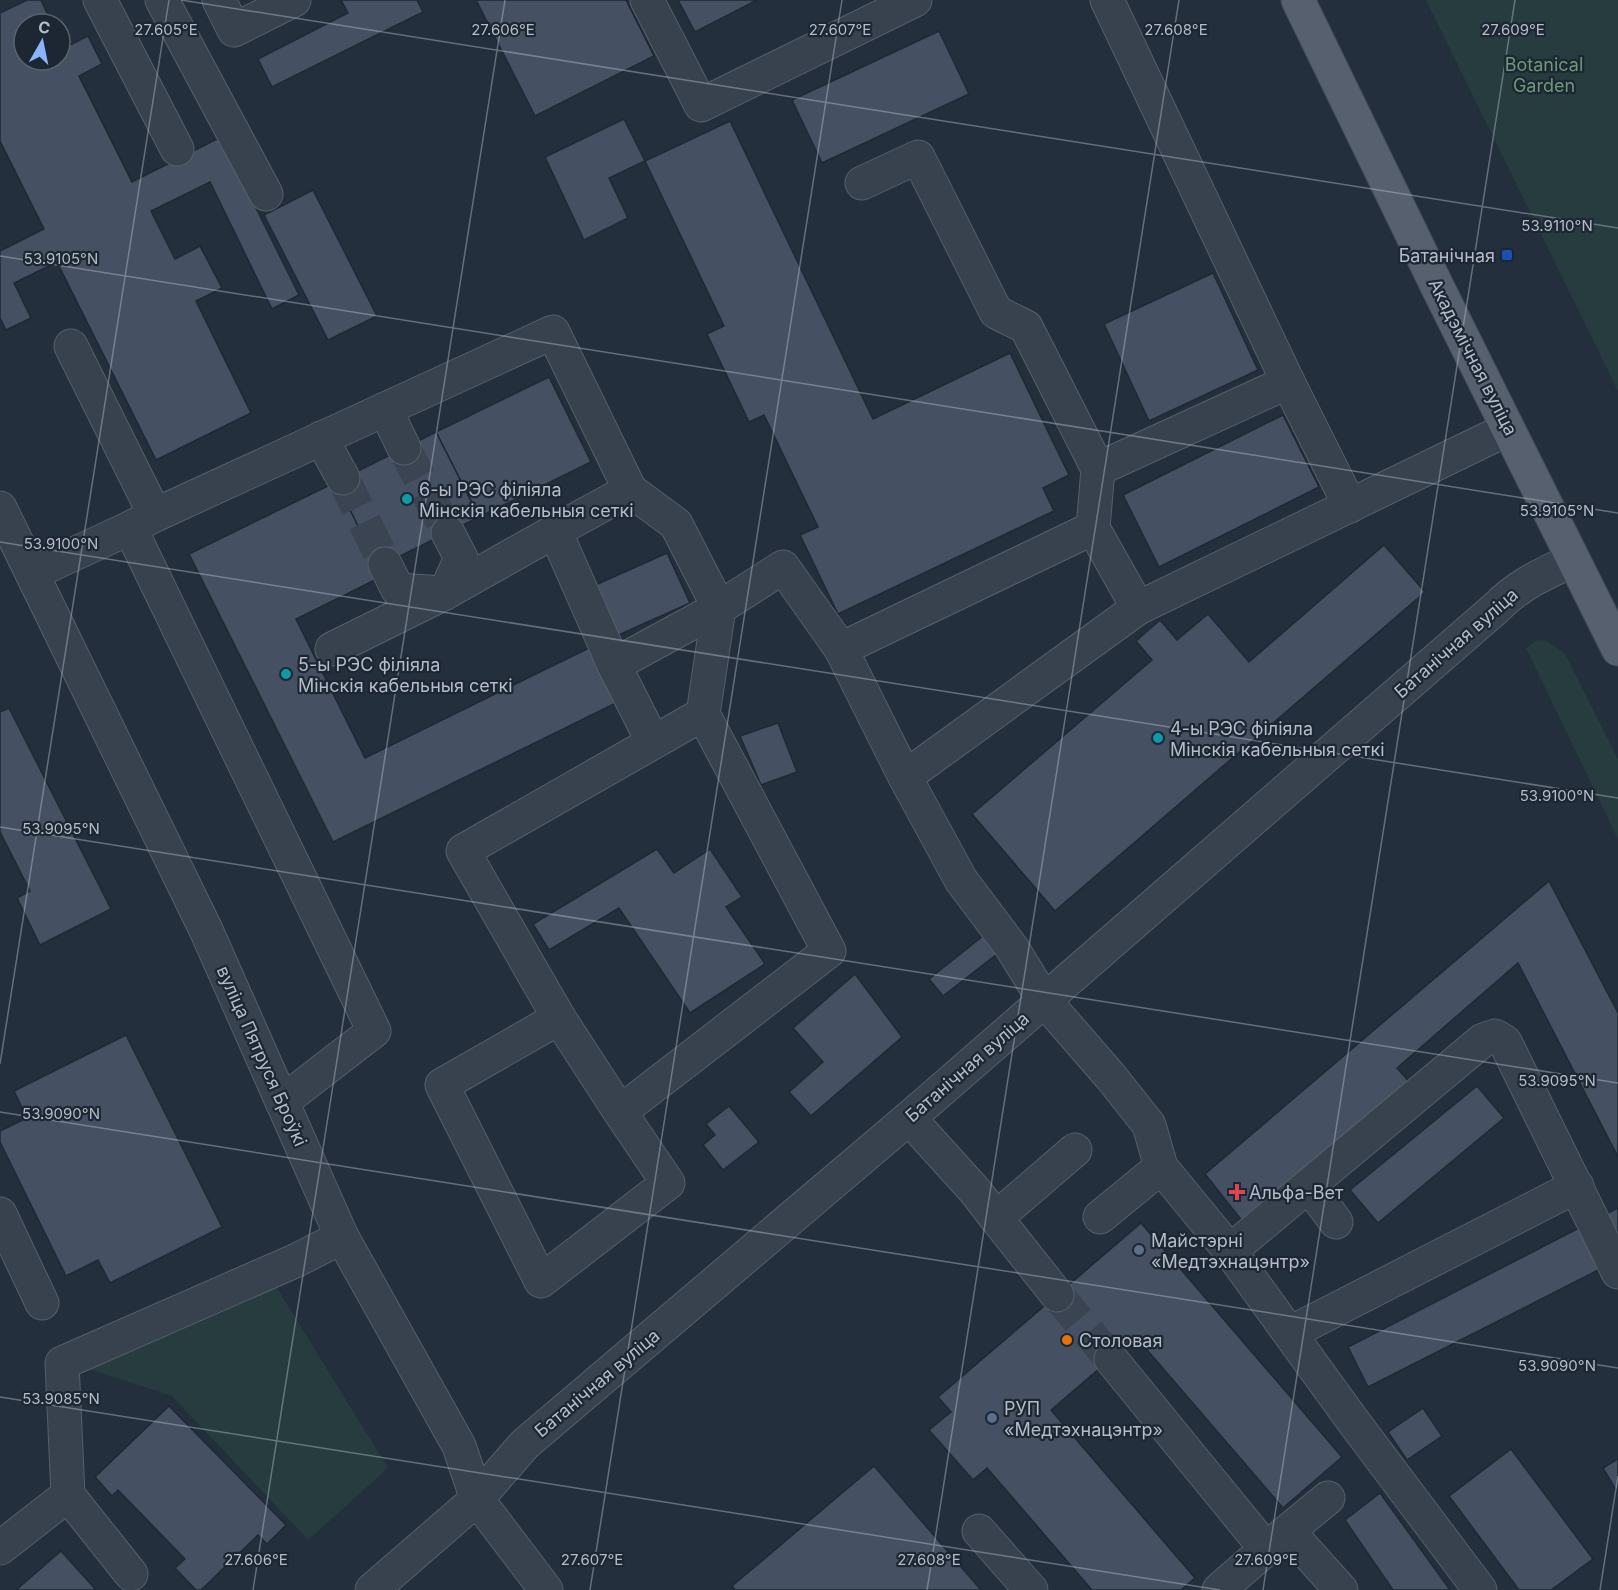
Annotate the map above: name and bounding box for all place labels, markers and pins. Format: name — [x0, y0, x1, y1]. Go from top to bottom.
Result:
place label: Батанічная — [1399, 245, 1495, 266]
marker: Батанічная — [1500, 248, 1514, 262]
place label: 6-ы РЭС філіяла Мінскія кабельныя сеткі — [419, 479, 634, 521]
marker: 6-ы РЭС філіяла Мінскія кабельныя сеткі — [400, 492, 414, 506]
place label: 5-ы РЭС філіяла Мінскія кабельныя сеткі — [298, 654, 513, 696]
marker: 5-ы РЭС філіяла Мінскія кабельныя сеткі — [279, 667, 293, 681]
place label: 4-ы РЭС філіяла Мінскія кабельныя сеткі — [1170, 718, 1385, 760]
marker: 4-ы РЭС філіяла Мінскія кабельныя сеткі — [1151, 731, 1165, 745]
place label: Альфа-Вет — [1249, 1182, 1344, 1203]
marker: Альфа-Вет — [1230, 1185, 1244, 1199]
place label: Майстэрні «Медтэхнацэнтр» — [1151, 1230, 1310, 1272]
marker: Майстэрні «Медтэхнацэнтр» — [1132, 1243, 1146, 1257]
place label: Столовая — [1079, 1330, 1162, 1351]
marker: Столовая — [1060, 1333, 1074, 1347]
place label: РУП «Медтэхнацэнтр» — [1004, 1398, 1163, 1440]
marker: РУП «Медтэхнацэнтр» — [985, 1411, 999, 1425]

